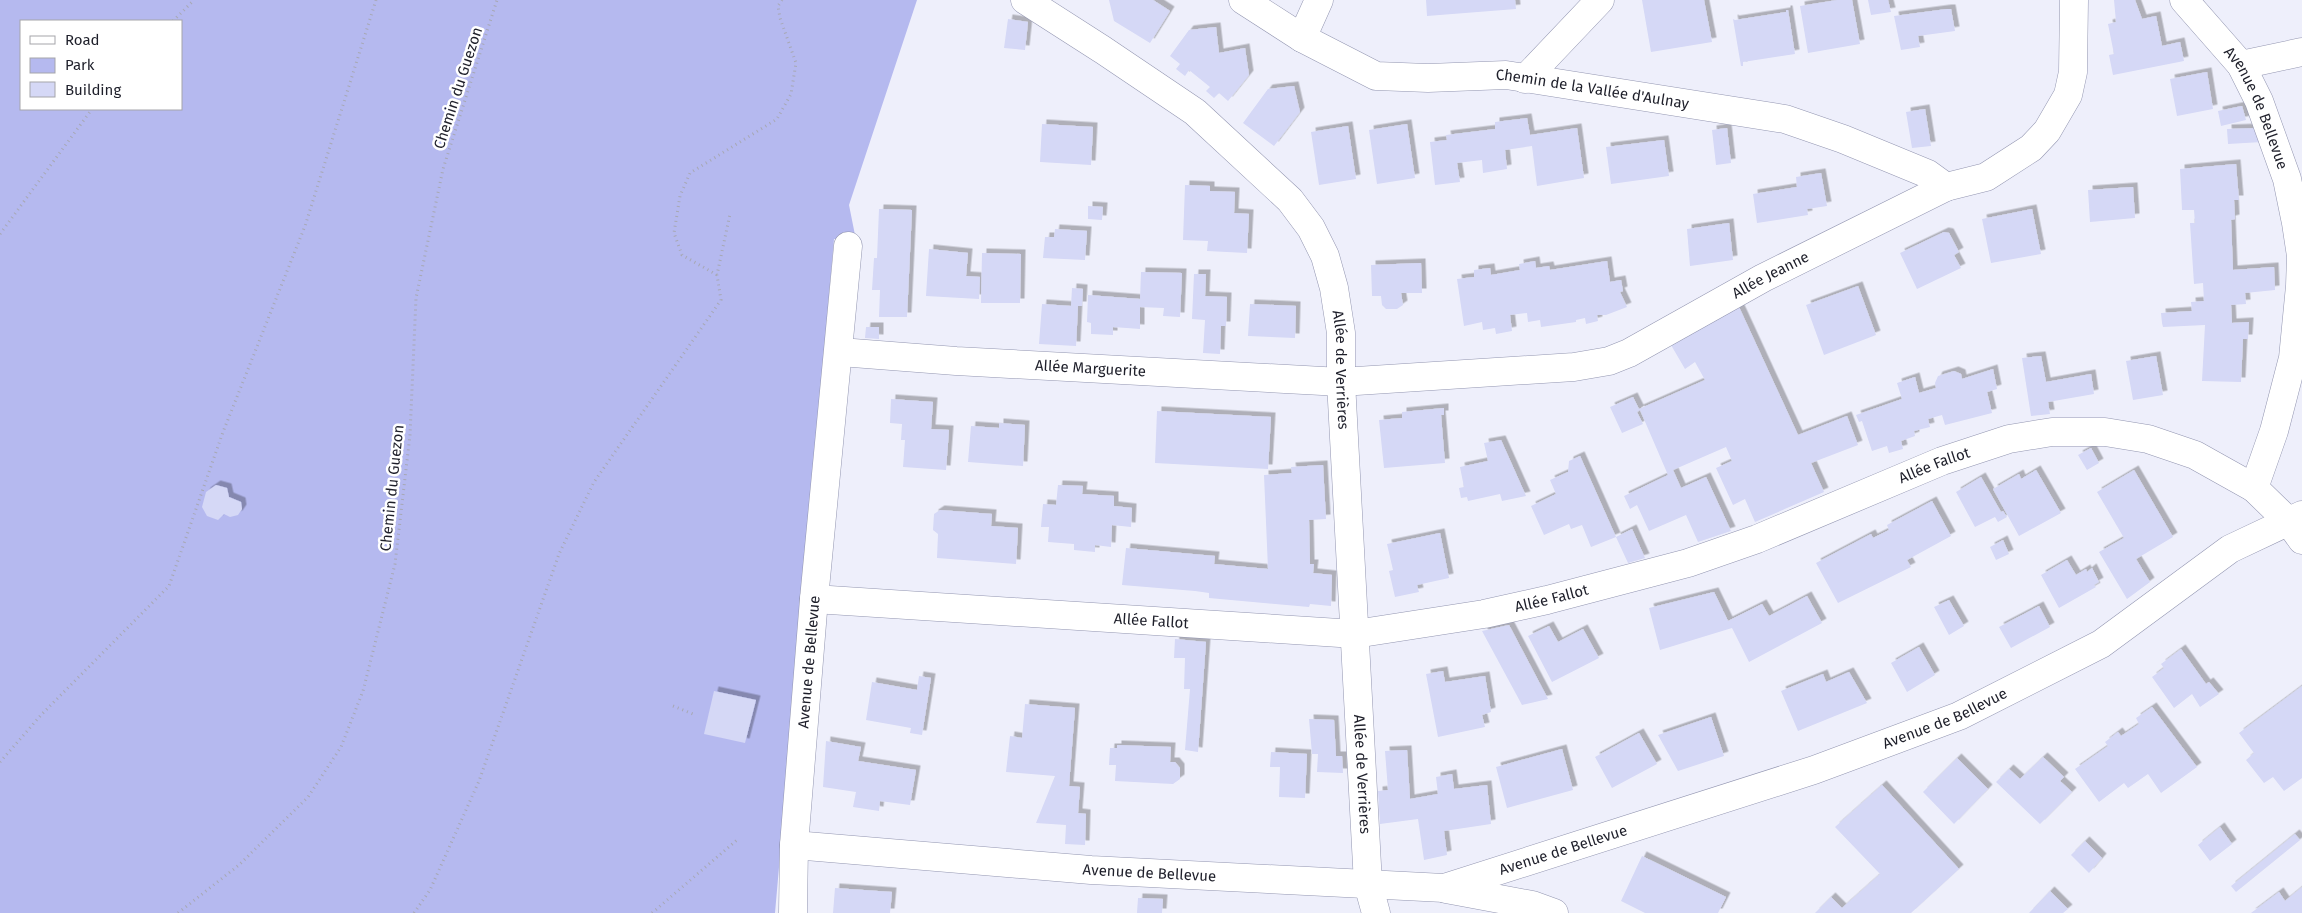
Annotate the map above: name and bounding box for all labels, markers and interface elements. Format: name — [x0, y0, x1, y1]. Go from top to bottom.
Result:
legend — [20, 20, 182, 110]
street label: Chemin du Guezon — [430, 25, 486, 151]
text: Road — [65, 31, 100, 49]
street label: Avenue de Bellevue — [2220, 43, 2292, 172]
text: Park — [65, 56, 95, 74]
street label: Chemin de la Vallée d'Aulnay — [1496, 66, 1691, 113]
text: Building — [65, 81, 121, 99]
street label: Allée Jeanne — [1729, 248, 1812, 303]
street label: Allée de Verrières — [1329, 309, 1353, 430]
street label: Allée Marguerite — [1034, 356, 1146, 380]
street label: Chemin du Guezon — [376, 424, 408, 552]
street label: Allée Fallot — [1896, 443, 1973, 487]
street label: Allée Fallot — [1513, 580, 1591, 616]
street label: Avenue de Bellevue — [794, 595, 824, 729]
street label: Allée Fallot — [1113, 609, 1190, 632]
street label: Avenue de Bellevue — [1880, 684, 2010, 753]
street label: Allée de Verrières — [1350, 714, 1374, 834]
street label: Avenue de Bellevue — [1497, 821, 1629, 879]
street label: Avenue de Bellevue — [1082, 860, 1217, 885]

